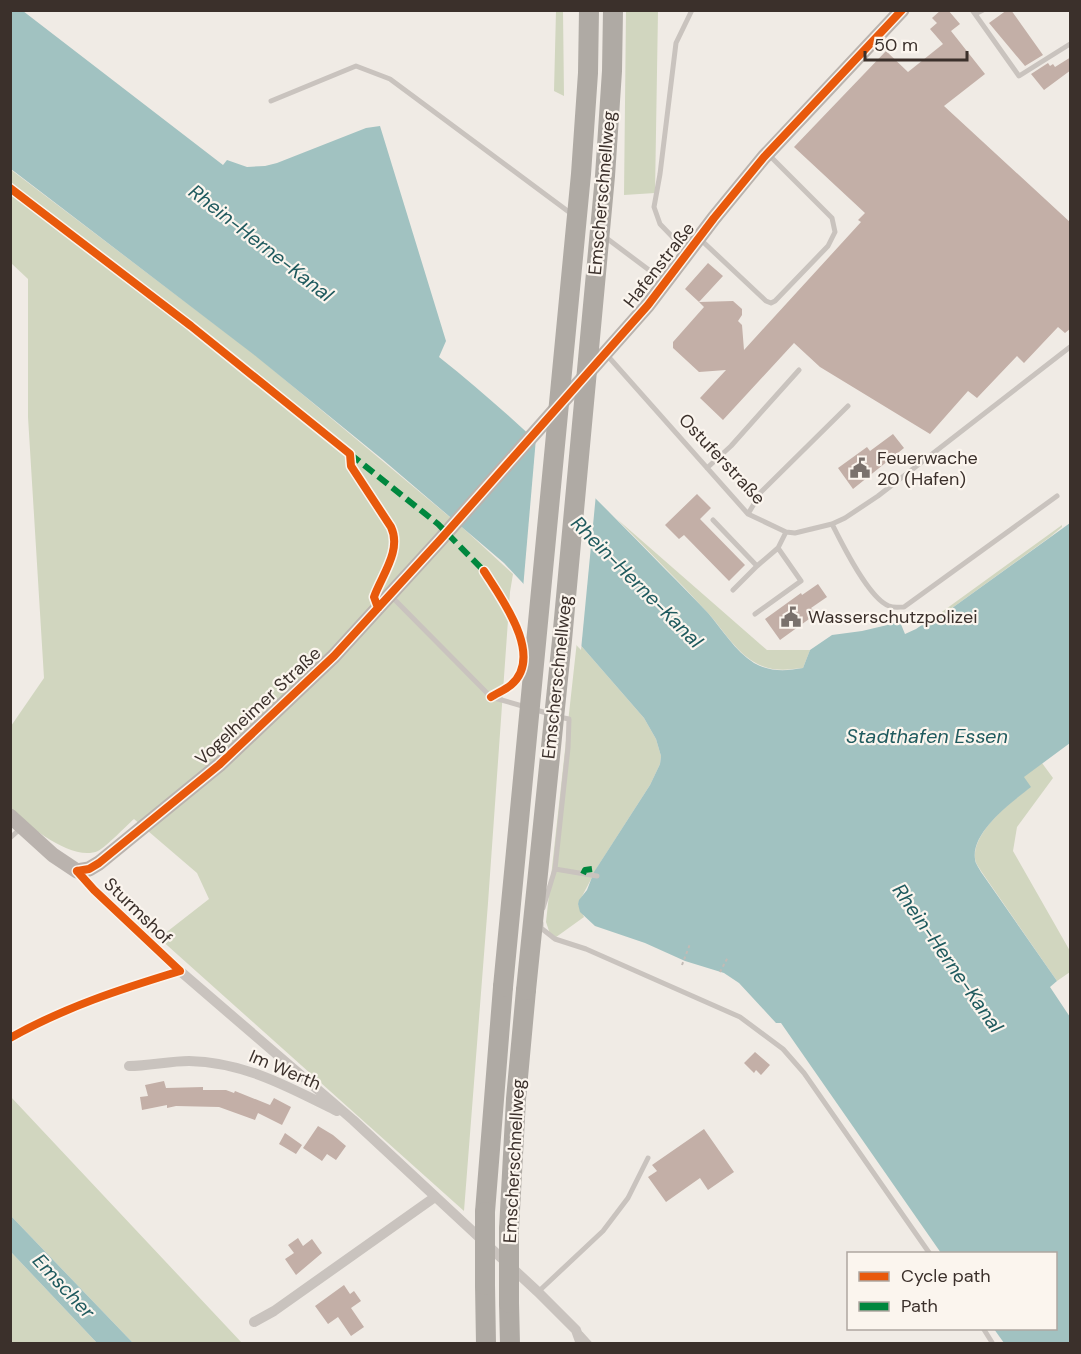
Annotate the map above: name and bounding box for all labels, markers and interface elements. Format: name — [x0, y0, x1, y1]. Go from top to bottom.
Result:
scale bar — [865, 24, 967, 62]
text: 50 m — [874, 33, 918, 57]
street label: Emscherschnellweg — [583, 110, 621, 276]
water label: Rhein-Herne-Kanal — [183, 178, 339, 308]
street label: Hafenstraße — [618, 217, 700, 313]
street label: Ostuferstraße — [673, 408, 771, 510]
place label: Feuerwache 20 (Hafen) — [877, 446, 978, 491]
public building icon: Feuerwache 20 (Hafen) — [848, 456, 872, 480]
water label: Rhein-Herne-Kanal — [565, 510, 709, 654]
street label: Emscherschnellweg — [536, 594, 578, 760]
public building icon: Wasserschutzpolizei — [779, 605, 803, 629]
place label: Wasserschutzpolizei — [808, 605, 978, 629]
street label: Vogelheimer Straße — [190, 641, 326, 771]
water label: Stadthafen Essen — [846, 723, 1008, 749]
street label: Sturmshof — [98, 872, 178, 950]
water label: Rhein-Herne-Kanal — [887, 878, 1010, 1038]
street label: Im Werth — [245, 1044, 325, 1096]
street label: Emscherschnellweg — [498, 1078, 530, 1244]
water label: Emscher — [27, 1248, 101, 1325]
legend — [847, 1252, 1057, 1330]
text: Cycle path — [901, 1264, 991, 1288]
text: Path — [901, 1294, 938, 1318]

